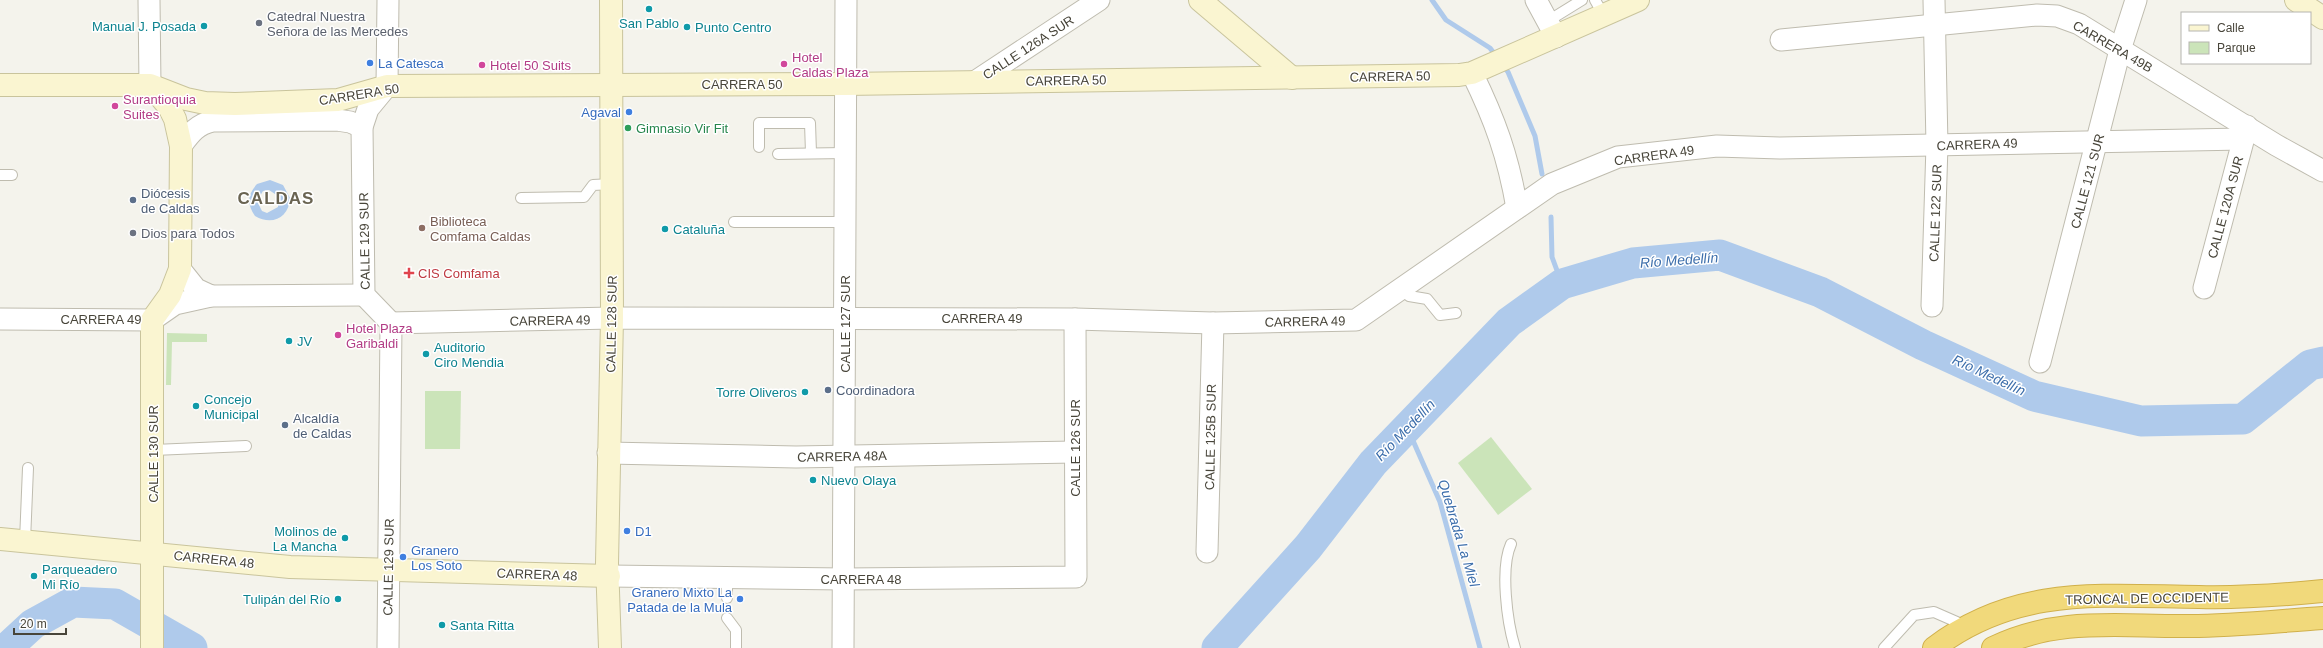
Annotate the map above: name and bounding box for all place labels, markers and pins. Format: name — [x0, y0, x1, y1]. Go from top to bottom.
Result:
marker: San Pablo — [644, 4, 654, 14]
place label: Catedral Nuestra Señora de las Mercedes — [267, 9, 408, 39]
place label: San Pablo — [619, 16, 679, 31]
marker: Catedral Nuestra Señora de las Mercedes — [254, 18, 264, 28]
place label: Manual J. Posada — [92, 19, 197, 34]
place label: Punto Centro — [695, 20, 772, 35]
marker: Manual J. Posada — [199, 21, 209, 31]
marker: Punto Centro — [682, 22, 692, 32]
place label: Hotel Caldas Plaza — [792, 50, 869, 80]
place label: La Catesca — [378, 56, 445, 71]
marker: La Catesca — [365, 58, 375, 68]
place label: Hotel 50 Suits — [490, 58, 571, 73]
marker: Hotel Caldas Plaza — [779, 59, 789, 69]
marker: Hotel 50 Suits — [477, 60, 487, 70]
place label: Surantioquia Suites — [123, 92, 197, 122]
marker: Surantioquia Suites — [110, 101, 120, 111]
place label: Agaval — [581, 105, 621, 120]
marker: Agaval — [624, 107, 634, 117]
place label: Gimnasio Vir Fit — [636, 121, 729, 136]
marker: Gimnasio Vir Fit — [623, 123, 633, 133]
place label: Diócesis de Caldas — [141, 186, 200, 216]
marker: Diócesis de Caldas — [128, 195, 138, 205]
place label: Biblioteca Comfama Caldas — [430, 214, 531, 244]
place label: Cataluña — [673, 222, 726, 237]
marker: Biblioteca Comfama Caldas — [417, 223, 427, 233]
marker: Cataluña — [660, 224, 670, 234]
place label: Dios para Todos — [141, 226, 235, 241]
marker: Dios para Todos — [128, 228, 138, 238]
place label: CIS Comfama — [418, 266, 500, 281]
marker: CIS Comfama — [403, 267, 415, 279]
place label: Hotel Plaza Garibaldi — [346, 321, 413, 351]
marker: Hotel Plaza Garibaldi — [333, 330, 343, 340]
place label: JV — [297, 334, 313, 349]
marker: JV — [284, 336, 294, 346]
place label: Auditorio Ciro Mendia — [434, 340, 505, 370]
marker: Auditorio Ciro Mendia — [421, 349, 431, 359]
place label: Coordinadora — [836, 383, 916, 398]
place label: Torre Oliveros — [716, 385, 797, 400]
marker: Coordinadora — [823, 385, 833, 395]
marker: Torre Oliveros — [800, 387, 810, 397]
place label: Concejo Municipal — [204, 392, 259, 422]
marker: Concejo Municipal — [191, 401, 201, 411]
place label: Alcaldía de Caldas — [293, 411, 352, 441]
marker: Alcaldía de Caldas — [280, 420, 290, 430]
place label: Nuevo Olaya — [821, 473, 897, 488]
marker: Nuevo Olaya — [808, 475, 818, 485]
place label: Molinos de La Mancha — [273, 524, 338, 554]
place label: D1 — [635, 524, 652, 539]
marker: D1 — [622, 526, 632, 536]
marker: Molinos de La Mancha — [340, 533, 350, 543]
place label: Granero Los Soto — [411, 543, 462, 573]
marker: Granero Los Soto — [398, 552, 408, 562]
place label: Parqueadero Mi Río — [42, 562, 117, 592]
marker: Parqueadero Mi Río — [29, 571, 39, 581]
place label: Granero Mixto La Patada de la Mula — [627, 585, 733, 615]
place label: Tulipán del Río — [243, 592, 330, 607]
marker: Tulipán del Río — [333, 594, 343, 604]
marker: Granero Mixto La Patada de la Mula — [735, 594, 745, 604]
place label: Santa Ritta — [450, 618, 515, 633]
marker: Santa Ritta — [437, 620, 447, 630]

